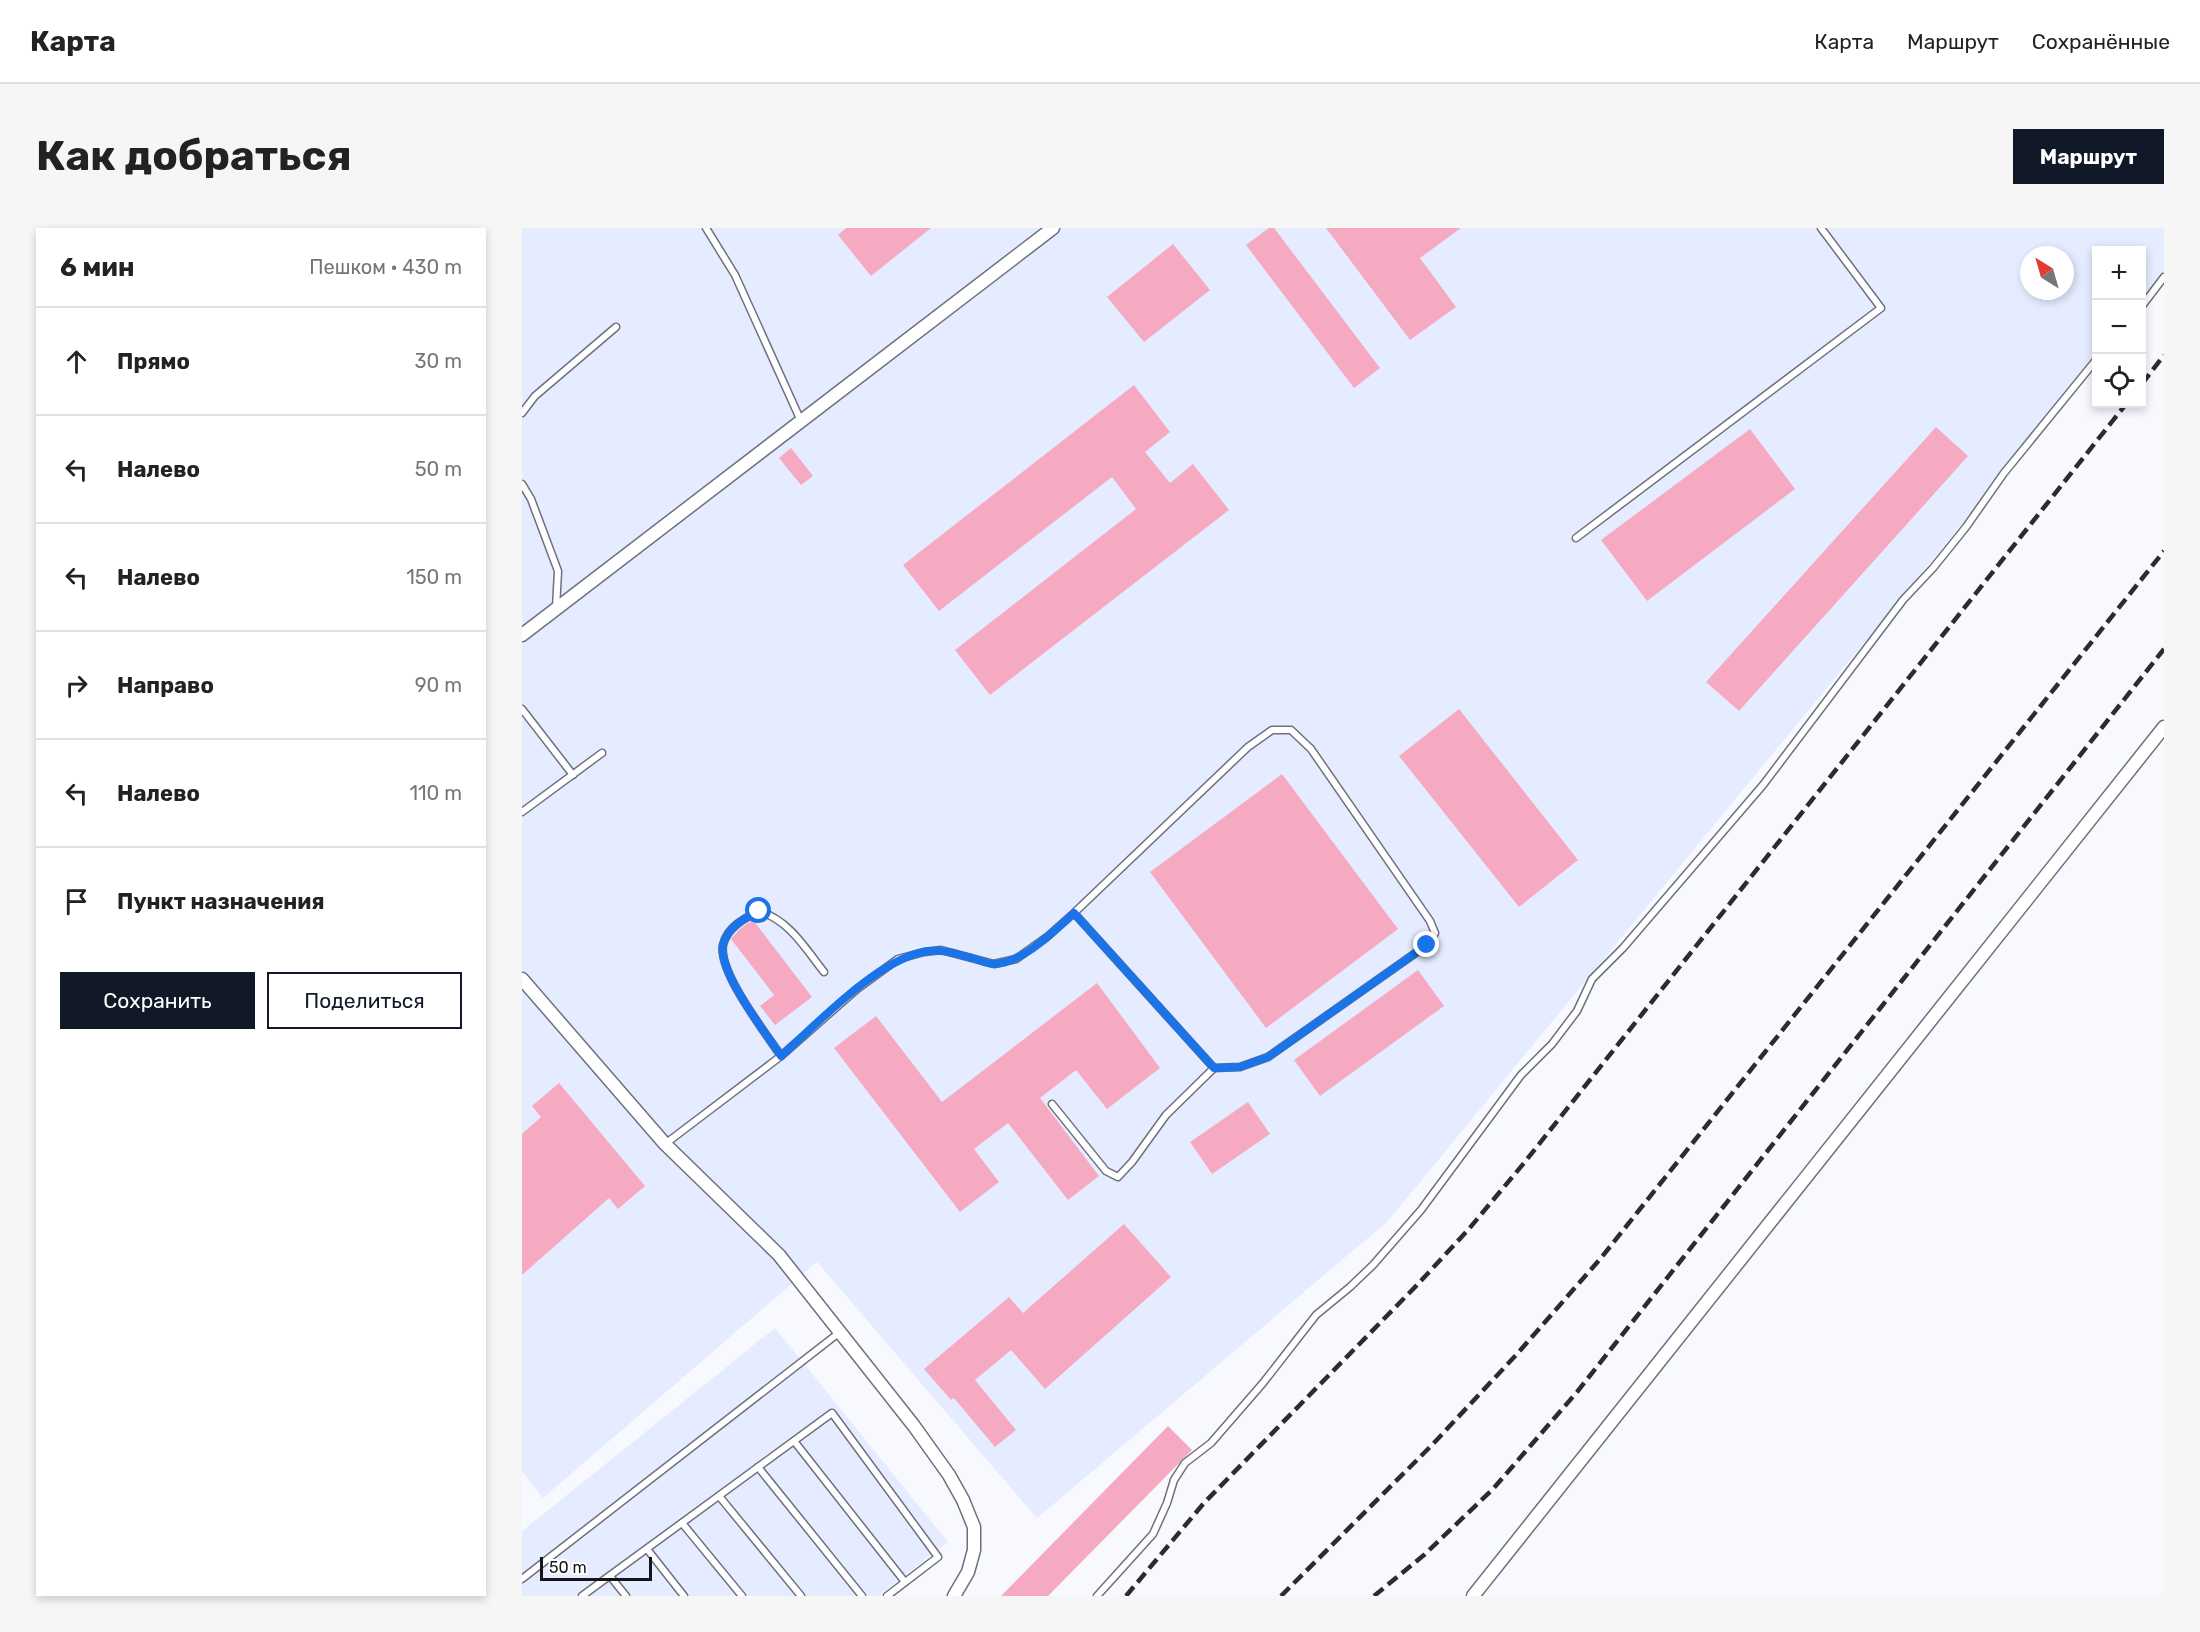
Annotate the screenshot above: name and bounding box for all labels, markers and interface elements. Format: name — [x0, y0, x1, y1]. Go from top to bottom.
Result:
text: Карта — [30, 25, 116, 58]
text: Карта — [1814, 29, 1874, 54]
text: Маршрут — [1907, 29, 1999, 54]
text: Сохранённые — [2032, 29, 2170, 54]
button: Маршрут — [2013, 129, 2164, 184]
text: Как добраться — [36, 131, 352, 181]
north arrow — [2020, 246, 2074, 300]
map controls — [2092, 246, 2146, 408]
button: + — [2092, 246, 2146, 300]
text: 6 мин — [60, 252, 134, 283]
text: Пешком · 430 m — [309, 255, 462, 279]
button: − — [2092, 300, 2146, 354]
icon: ahead — [60, 345, 93, 378]
text: Прямо — [117, 348, 190, 375]
text: 30 m — [415, 349, 462, 373]
button: locate — [2092, 354, 2146, 408]
icon: left — [60, 453, 93, 486]
text: Налево — [117, 456, 200, 483]
text: 50 m — [415, 457, 462, 481]
icon: left — [60, 561, 93, 594]
text: Налево — [117, 564, 200, 591]
text: 150 m — [406, 565, 462, 589]
icon: right — [60, 669, 93, 702]
text: Направо — [117, 672, 214, 699]
text: 90 m — [415, 673, 462, 697]
icon: left — [60, 777, 93, 810]
text: Налево — [117, 780, 200, 807]
text: 110 m — [410, 781, 462, 805]
icon: arrive — [60, 885, 93, 918]
text: Пункт назначения — [117, 888, 325, 915]
route start — [745, 897, 771, 923]
route end — [1413, 931, 1439, 957]
button: Сохранить — [60, 972, 255, 1029]
button: Поделиться — [267, 972, 462, 1029]
scale bar — [540, 1554, 652, 1582]
text: 50 m — [549, 1558, 587, 1577]

